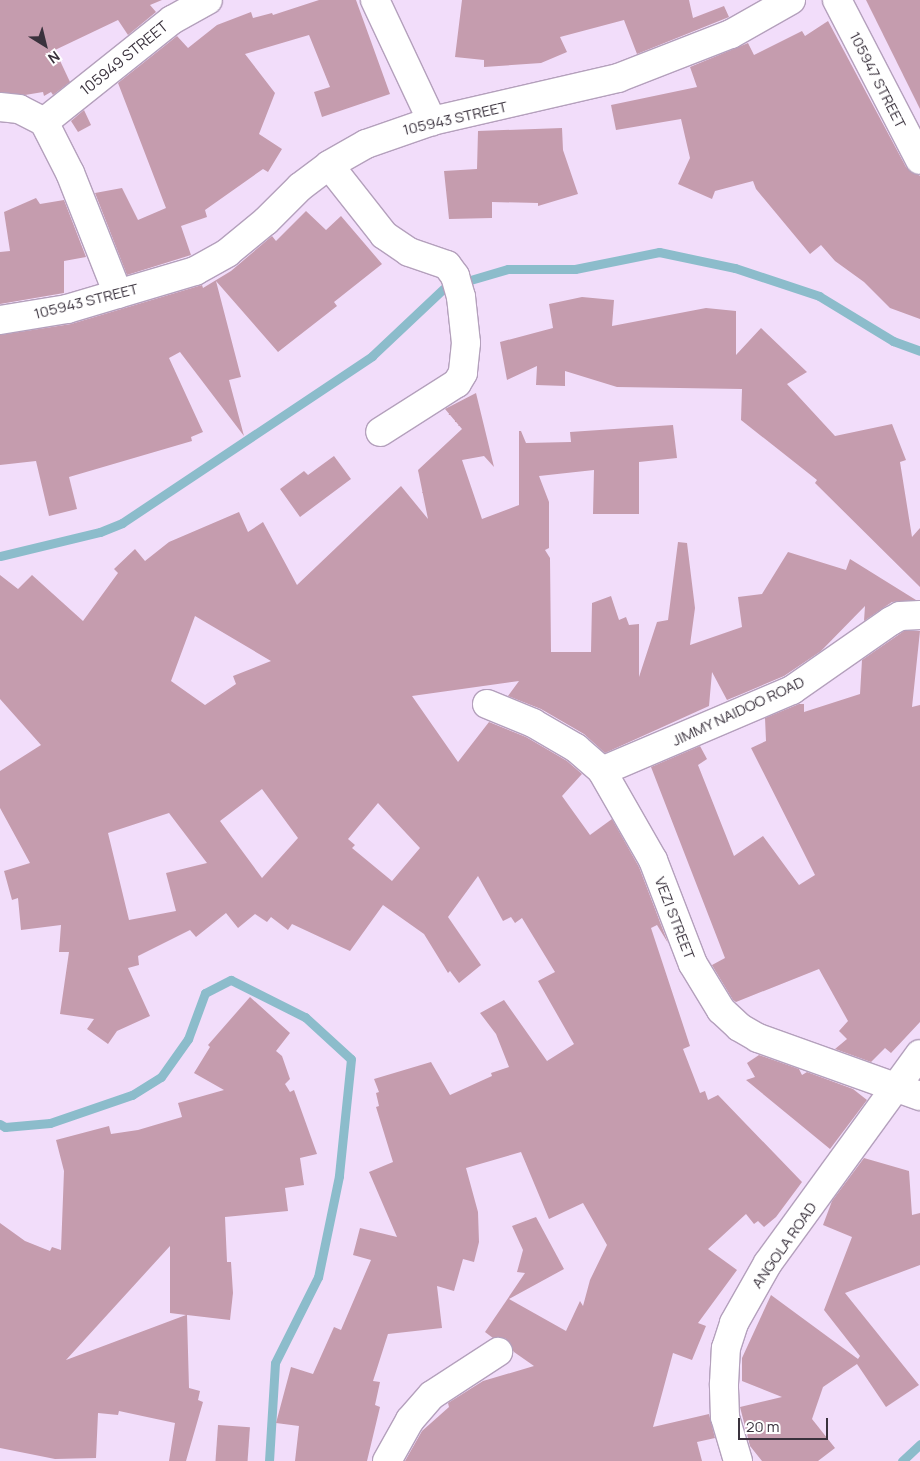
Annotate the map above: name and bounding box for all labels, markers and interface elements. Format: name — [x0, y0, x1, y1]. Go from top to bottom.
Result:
street label: 105949 STREET — [76, 17, 172, 99]
north arrow — [20, 20, 70, 70]
street label: 105947 STREET — [846, 29, 910, 131]
text: N — [44, 47, 64, 68]
street label: 105943 STREET — [401, 97, 509, 139]
street label: 105943 STREET — [32, 279, 140, 323]
street label: JIMMY NAIDOO ROAD — [669, 672, 807, 750]
street label: VEZI STREET — [651, 874, 699, 962]
street label: ANGOLA ROAD — [748, 1198, 820, 1292]
scale bar — [740, 1408, 830, 1440]
text: 20 m — [746, 1416, 779, 1437]

